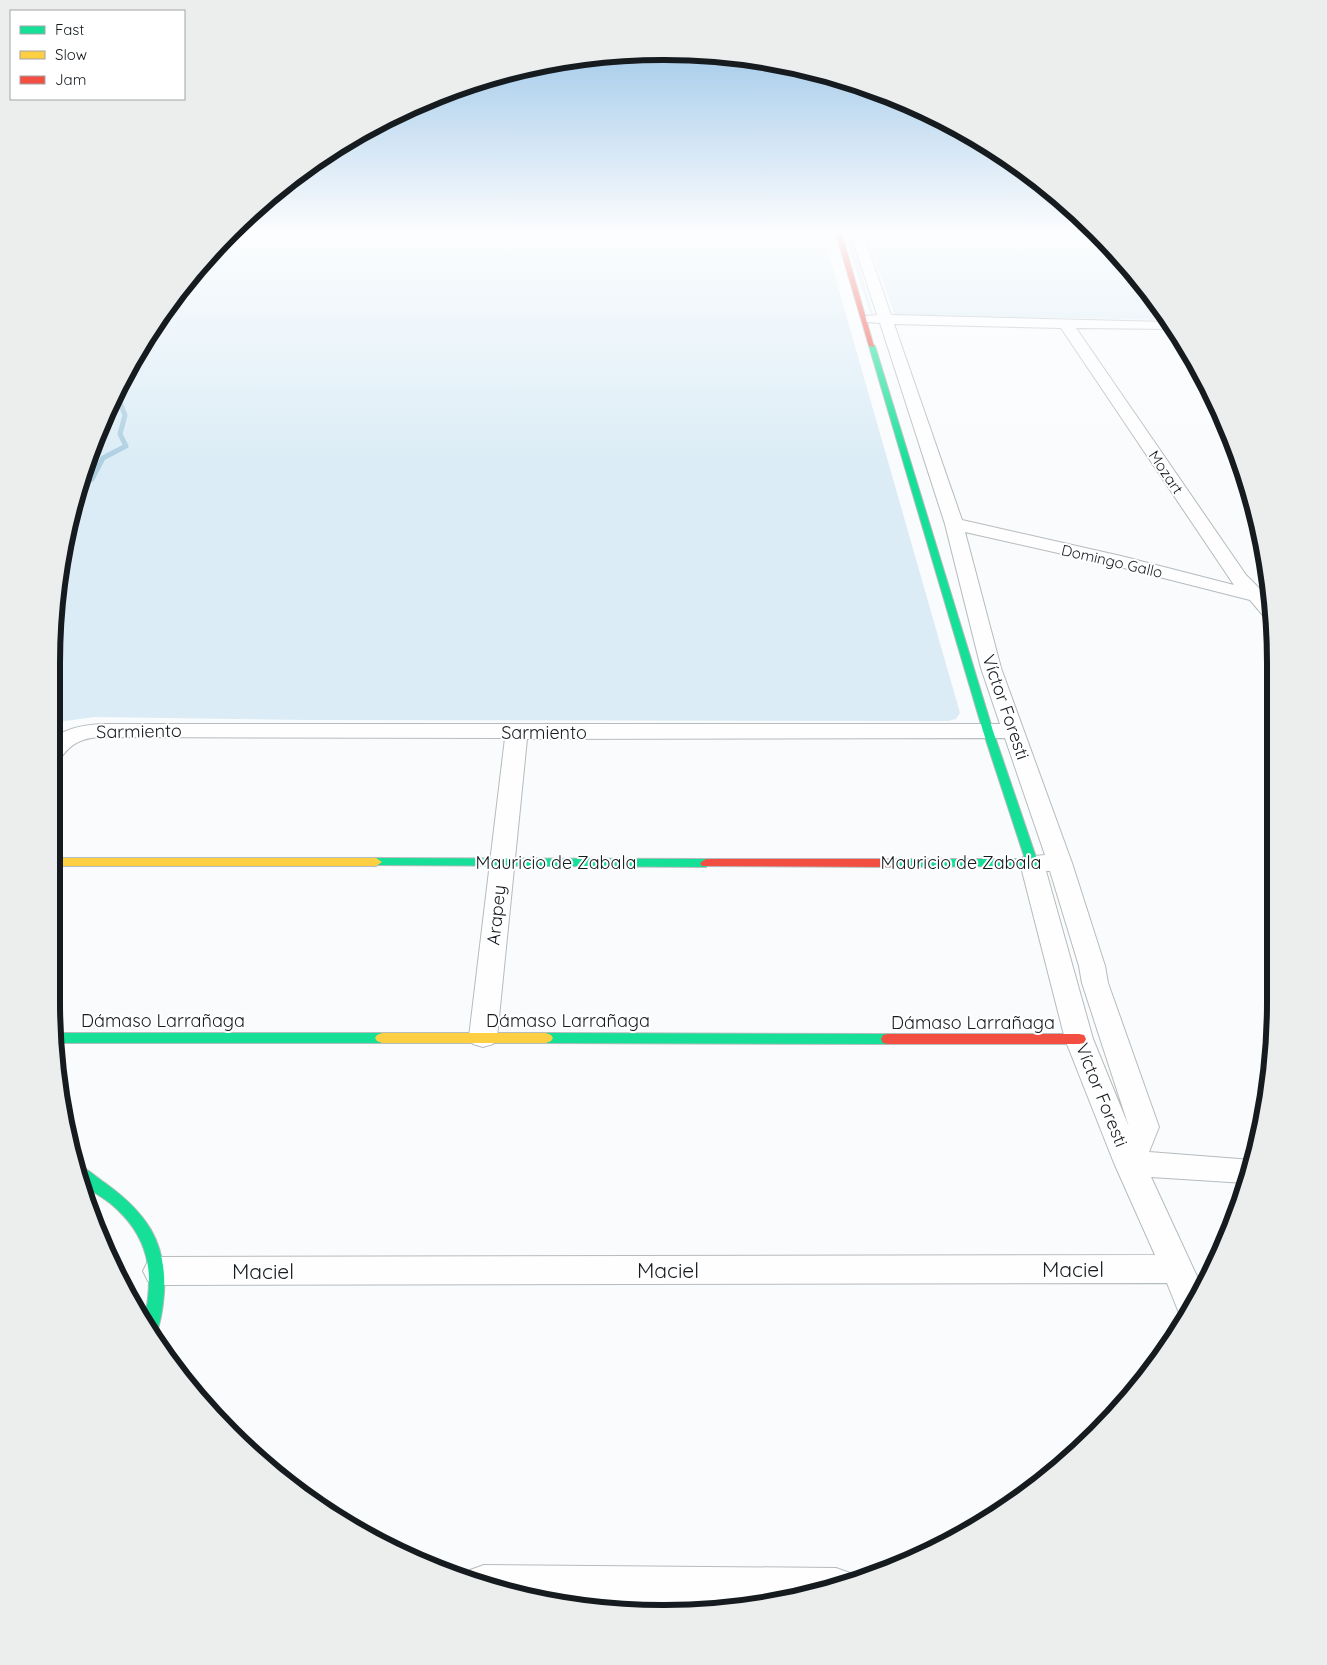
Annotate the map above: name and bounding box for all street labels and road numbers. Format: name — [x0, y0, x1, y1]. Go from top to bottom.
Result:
street label: Mozart — [1145, 447, 1187, 497]
street label: Domingo Gallo — [1060, 540, 1164, 582]
street label: Víctor Foresti — [977, 651, 1035, 763]
street label: Sarmiento — [96, 719, 182, 743]
street label: Sarmiento — [501, 721, 587, 744]
street label: Mauricio de Zabala — [476, 851, 636, 874]
street label: Mauricio de Zabala — [881, 851, 1041, 874]
street label: Arapey — [481, 884, 511, 946]
street label: Dámaso Larrañaga — [81, 1009, 245, 1032]
street label: Dámaso Larrañaga — [486, 1009, 650, 1032]
street label: Dámaso Larrañaga — [891, 1011, 1055, 1034]
street label: Víctor Foresti — [1071, 1040, 1133, 1150]
street label: Maciel — [1042, 1256, 1104, 1282]
street label: Maciel — [637, 1257, 699, 1283]
street label: Maciel — [232, 1258, 294, 1284]

